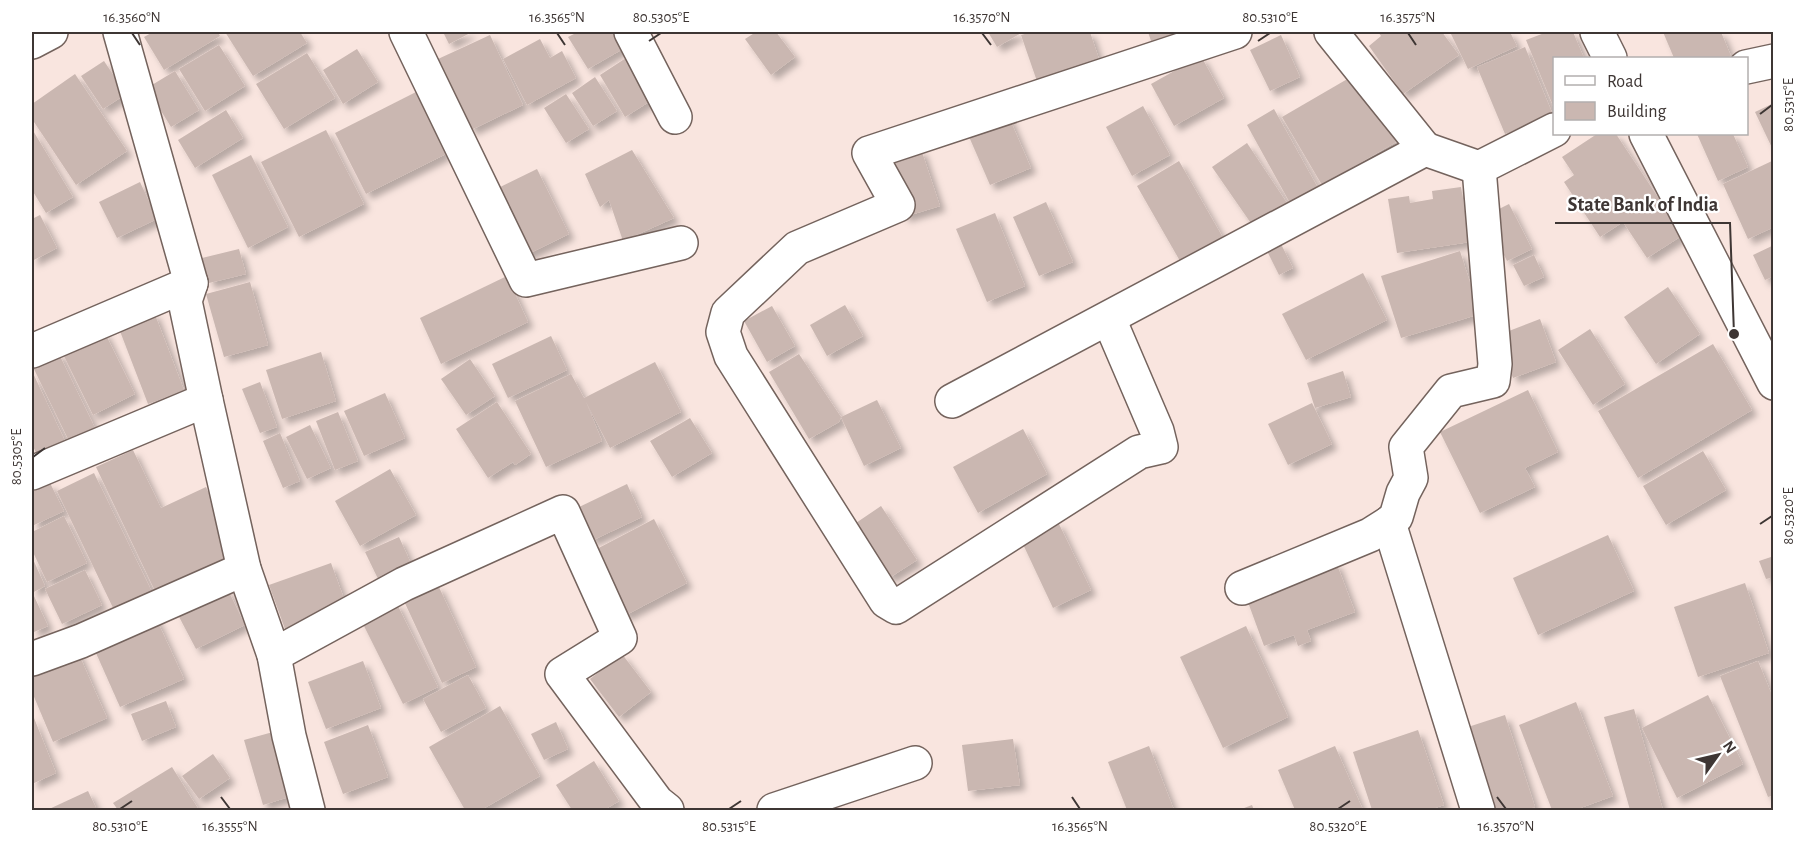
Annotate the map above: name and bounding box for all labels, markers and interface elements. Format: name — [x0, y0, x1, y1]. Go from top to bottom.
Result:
text: 16.3560°N — [103, 10, 161, 25]
text: 16.3565°N — [529, 10, 585, 25]
text: 80.5305°E — [633, 10, 689, 25]
text: 16.3570°N — [954, 10, 1010, 25]
text: 80.5310°E — [1242, 10, 1298, 25]
text: 16.3575°N — [1380, 10, 1436, 25]
legend — [1553, 57, 1748, 135]
text: Road — [1607, 73, 1643, 91]
text: 80.5315°E — [1781, 78, 1796, 132]
text: Building — [1607, 103, 1667, 121]
callout: State Bank of India — [1555, 185, 1730, 223]
text: State Bank of India — [1568, 195, 1719, 215]
text: 80.5305°E — [9, 429, 24, 485]
text: 80.5320°E — [1781, 487, 1796, 545]
north arrow — [1688, 725, 1748, 785]
text: N — [1720, 738, 1739, 756]
text: 80.5310°E — [92, 819, 148, 834]
text: 16.3555°N — [202, 819, 258, 834]
text: 80.5315°E — [702, 819, 756, 834]
text: 16.3565°N — [1052, 819, 1108, 834]
text: 80.5320°E — [1309, 819, 1367, 834]
text: 16.3570°N — [1478, 819, 1534, 834]

